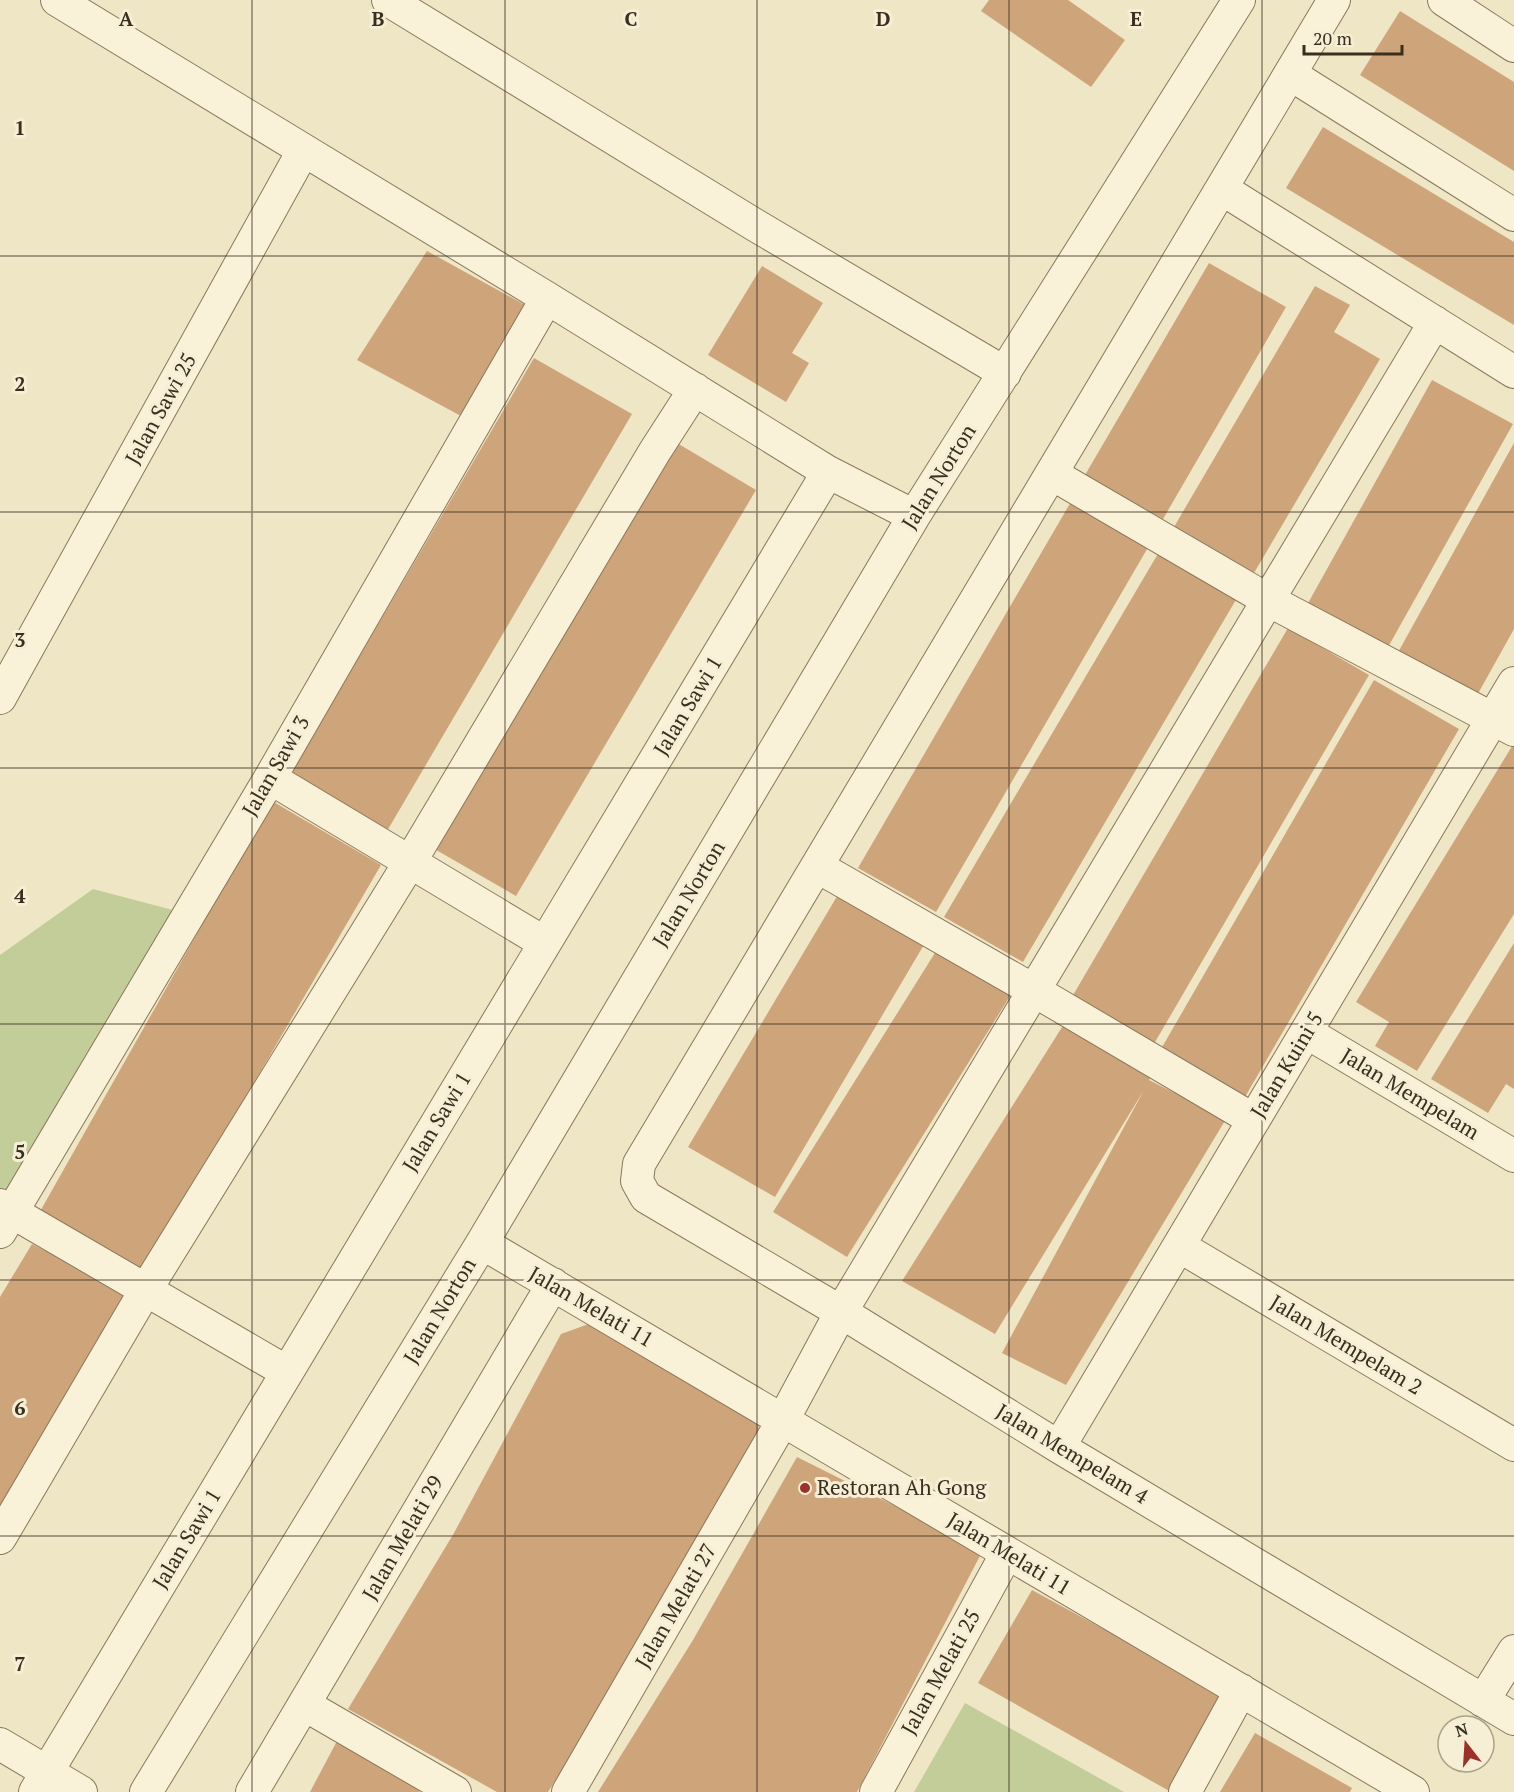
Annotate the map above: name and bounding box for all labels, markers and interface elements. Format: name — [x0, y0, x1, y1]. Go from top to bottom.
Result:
text: A — [119, 5, 134, 32]
text: B — [372, 5, 385, 32]
text: C — [624, 5, 638, 32]
text: D — [876, 5, 890, 32]
text: E — [1130, 5, 1142, 32]
scale bar — [1304, 18, 1402, 56]
text: 20 m — [1313, 26, 1353, 50]
text: 1 — [14, 114, 26, 141]
street label: Jalan Sawi 25 — [118, 348, 202, 469]
text: 2 — [14, 370, 26, 397]
street label: Jalan Norton — [895, 418, 982, 534]
text: 3 — [14, 626, 26, 653]
street label: Jalan Sawi 1 — [646, 650, 728, 761]
street label: Jalan Sawi 3 — [235, 710, 315, 821]
street label: Jalan Norton — [645, 835, 731, 952]
text: 4 — [14, 882, 26, 909]
street label: Jalan Kuini 5 — [1243, 1006, 1329, 1123]
street label: Jalan Mempelam — [1336, 1041, 1485, 1145]
street label: Jalan Sawi 1 — [395, 1066, 477, 1177]
text: 5 — [14, 1138, 26, 1165]
street label: Jalan Norton — [396, 1252, 482, 1369]
street label: Jalan Melati 11 — [524, 1259, 659, 1353]
street label: Jalan Mempelam 2 — [1265, 1288, 1428, 1401]
text: 6 — [14, 1394, 26, 1421]
street label: Jalan Mempelam 4 — [991, 1397, 1155, 1510]
street label: Jalan Melati 29 — [355, 1470, 449, 1605]
place label: Restoran Ah Gong — [817, 1473, 987, 1501]
marker: Restoran Ah Gong — [798, 1481, 812, 1495]
street label: Jalan Sawi 1 — [145, 1483, 227, 1594]
street label: Jalan Melati 11 — [942, 1505, 1077, 1601]
street label: Jalan Melati 27 — [628, 1538, 722, 1673]
street label: Jalan Melati 25 — [894, 1604, 986, 1739]
text: 7 — [14, 1650, 26, 1677]
north arrow — [1436, 1714, 1496, 1774]
text: N — [1453, 1717, 1471, 1742]

